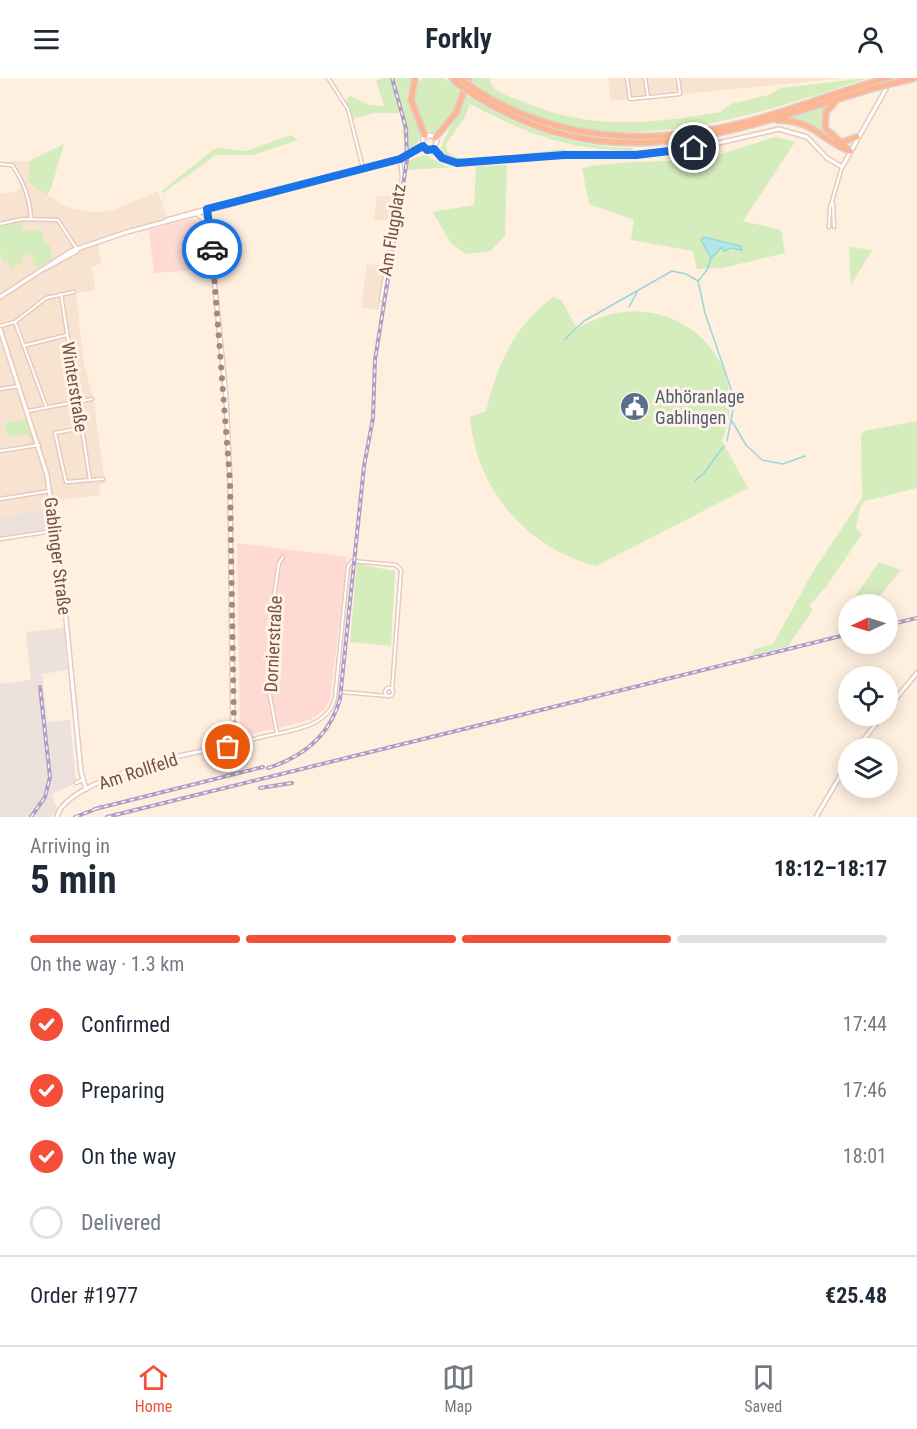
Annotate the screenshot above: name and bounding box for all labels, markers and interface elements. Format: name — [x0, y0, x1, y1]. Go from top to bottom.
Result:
icon: menu — [30, 23, 63, 56]
text: Forkly — [425, 23, 492, 55]
icon: person — [854, 23, 887, 56]
pin — [668, 122, 719, 173]
icon: home — [677, 131, 710, 164]
street label: Am Flugplatz — [374, 182, 410, 278]
courier — [182, 219, 242, 279]
icon: car — [196, 233, 229, 266]
street label: Winterstraße — [58, 340, 92, 434]
place label: Abhöranlage Gablingen — [655, 386, 745, 428]
public building icon: Abhöranlage Gablingen — [618, 390, 650, 422]
street label: Gablinger Straße — [40, 496, 76, 616]
north arrow — [838, 594, 898, 654]
map controls — [838, 594, 898, 798]
street label: Dornierstraße — [260, 595, 286, 693]
button: locate — [838, 666, 898, 726]
pin — [202, 721, 253, 772]
icon: bag — [211, 730, 244, 763]
button: layers — [838, 738, 898, 798]
street label: Am Rollfeld — [96, 748, 180, 794]
text: Arriving in — [30, 834, 110, 858]
text: 18:12–18:17 — [774, 856, 887, 881]
text: 5 min — [30, 857, 117, 903]
text: On the way · 1.3 km — [30, 952, 184, 976]
icon: check — [30, 1008, 63, 1041]
text: Confirmed — [81, 1012, 170, 1037]
text: 17:44 — [843, 1012, 887, 1036]
icon: check — [30, 1074, 63, 1107]
text: Preparing — [81, 1078, 165, 1103]
text: 17:46 — [843, 1078, 887, 1102]
icon: check — [30, 1140, 63, 1173]
text: On the way — [81, 1144, 176, 1169]
text: 18:01 — [843, 1144, 887, 1168]
text: Delivered — [81, 1210, 161, 1235]
text: Order #1977 — [30, 1283, 138, 1308]
text: €25.48 — [825, 1283, 887, 1308]
tab: Home — [135, 1361, 172, 1416]
tab: Map — [442, 1361, 475, 1416]
tab: Saved — [744, 1361, 782, 1416]

